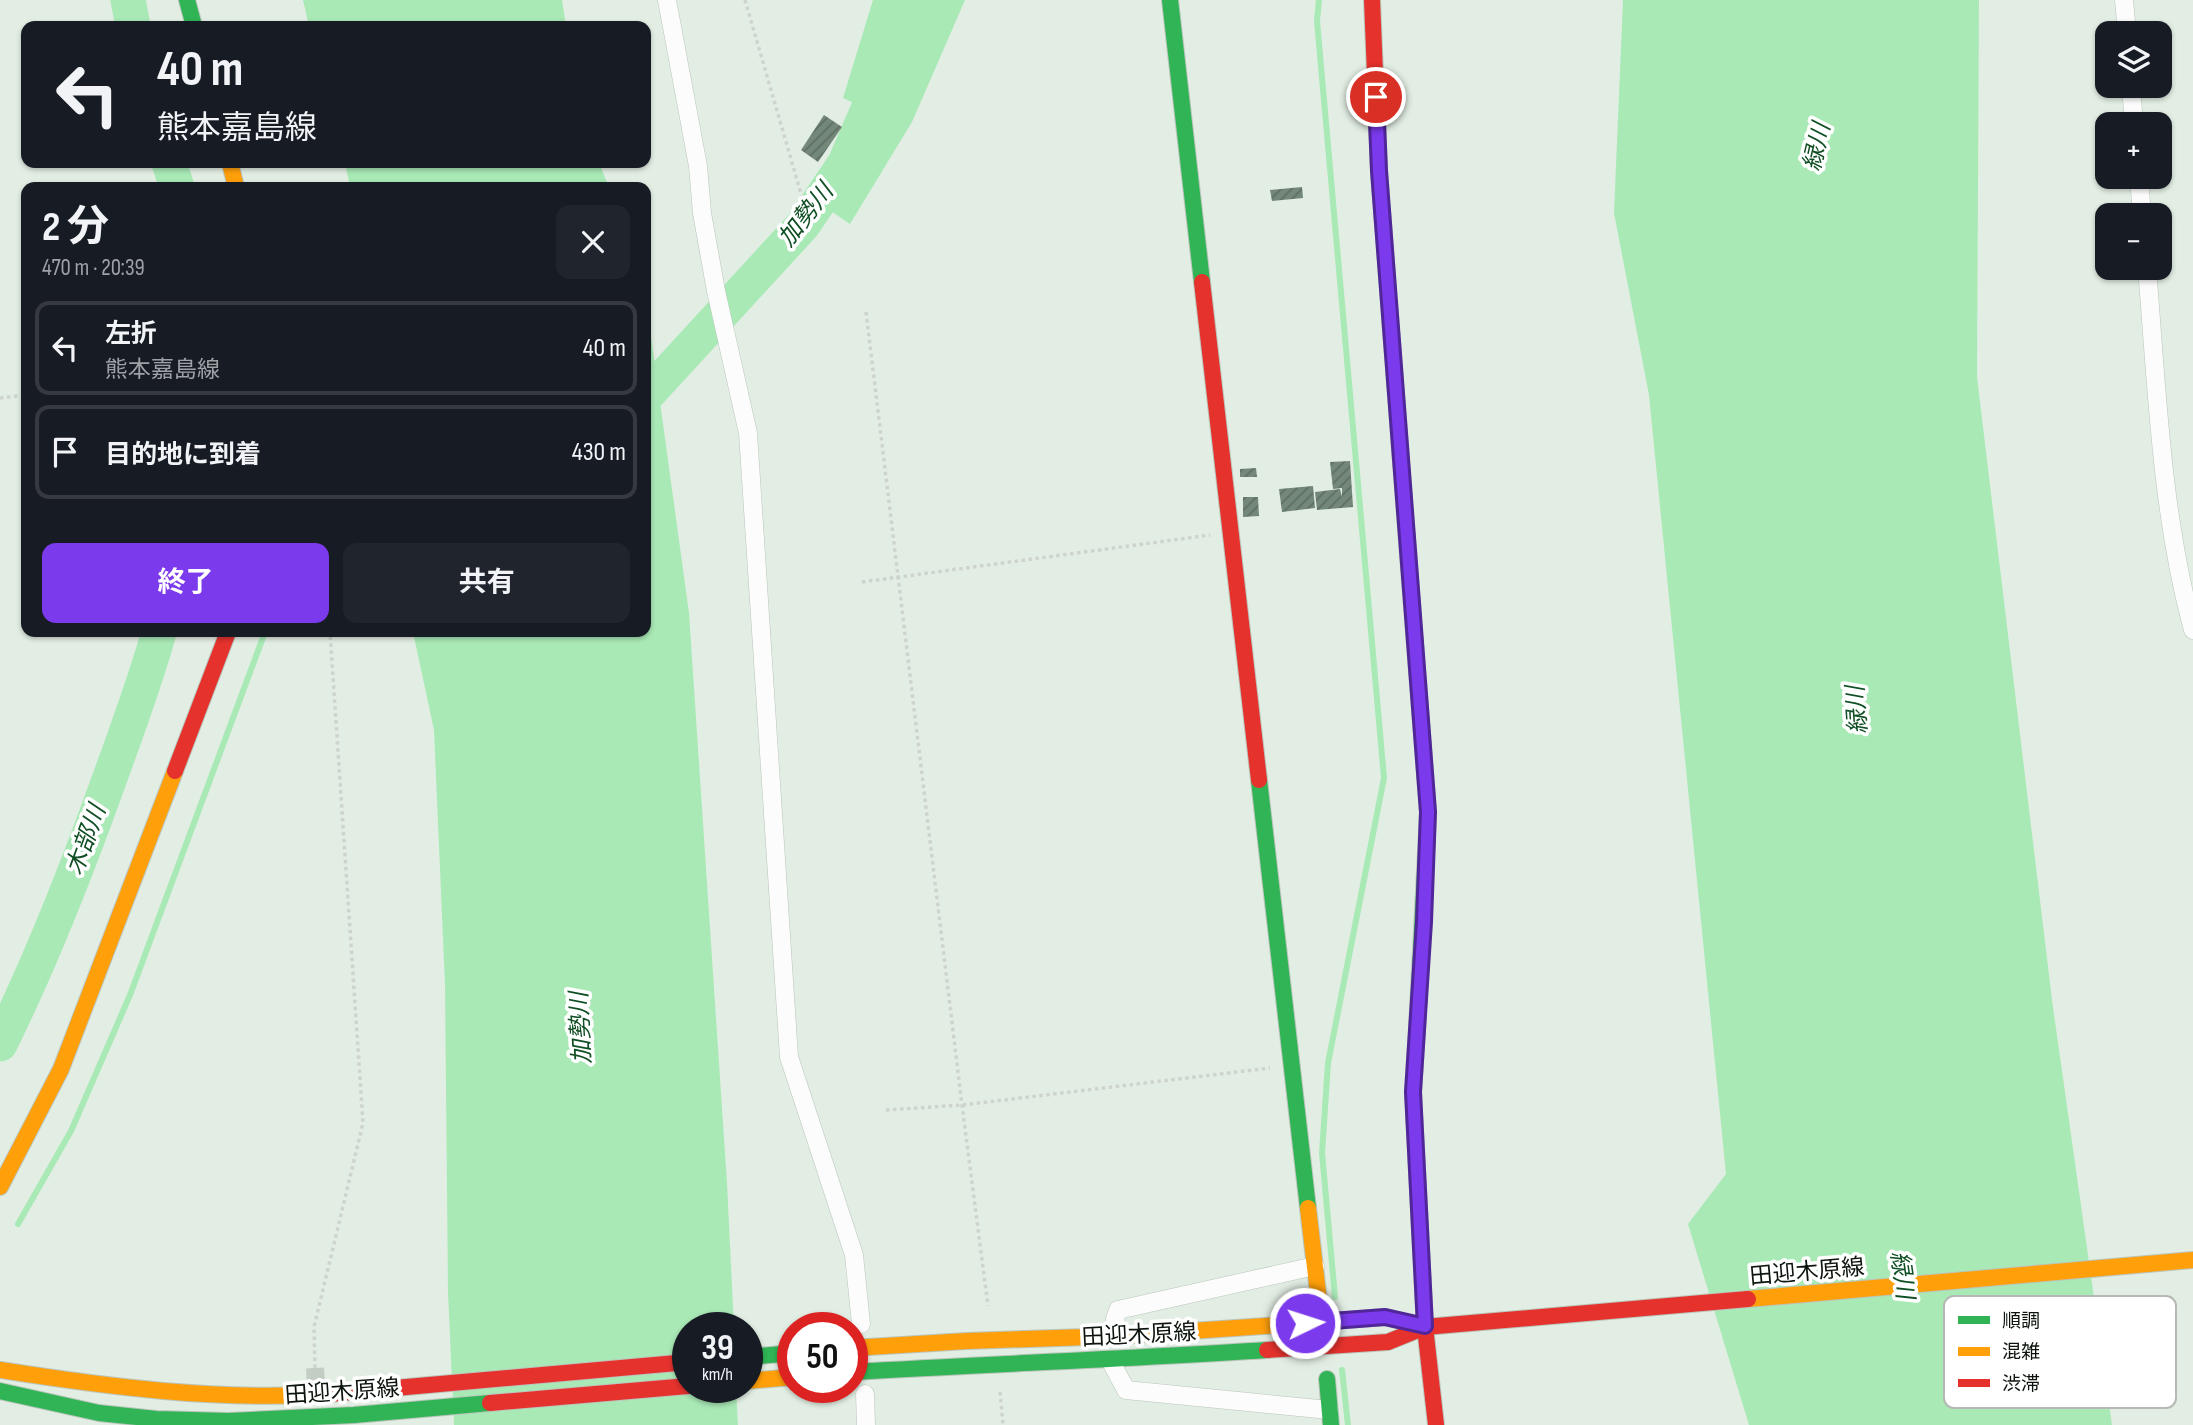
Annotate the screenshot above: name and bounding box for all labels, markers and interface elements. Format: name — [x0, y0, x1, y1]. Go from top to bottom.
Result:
map controls — [2095, 21, 2172, 280]
button: layers — [2095, 21, 2172, 98]
text: 40 m — [157, 41, 243, 100]
icon: left — [42, 49, 133, 140]
pin — [1346, 67, 1406, 127]
icon: arrive — [1357, 78, 1395, 116]
text: 熊本嘉島線 — [157, 109, 317, 148]
button: + — [2095, 112, 2172, 189]
water label: 緑川 — [1797, 117, 1837, 174]
water label: 加勢川 — [772, 175, 841, 252]
text: 2 分 — [42, 202, 109, 253]
button: − — [2095, 203, 2172, 280]
button: close — [556, 205, 630, 279]
text: 470 m · 20:39 — [42, 254, 145, 282]
text: 左折 — [105, 319, 157, 350]
icon: left — [46, 329, 84, 367]
text: 40 m — [583, 333, 626, 364]
text: 熊本嘉島線 — [105, 356, 220, 384]
icon: arrive — [46, 433, 84, 471]
text: 430 m — [572, 437, 626, 468]
text: 目的地に到着 — [105, 440, 261, 471]
button: 終了 — [42, 543, 329, 623]
button: 共有 — [343, 543, 630, 623]
water label: 緑川 — [1841, 682, 1873, 735]
water label: 木部川 — [60, 798, 113, 879]
water label: 加勢川 — [564, 988, 597, 1065]
water label: 緑川 — [1884, 1249, 1920, 1304]
street label: 田迎木原線 — [1748, 1253, 1866, 1291]
position arrow — [1268, 1286, 1342, 1360]
legend — [1944, 1296, 2176, 1408]
text: 順調 — [2002, 1310, 2040, 1333]
speed limit sign: 50 — [777, 1312, 868, 1403]
street label: 田迎木原線 — [1081, 1318, 1197, 1352]
text: 39 — [701, 1327, 734, 1370]
text: 混雑 — [2002, 1341, 2040, 1364]
text: km/h — [702, 1364, 733, 1385]
text: 渋滞 — [2002, 1373, 2040, 1396]
street label: 田迎木原線 — [284, 1374, 400, 1410]

